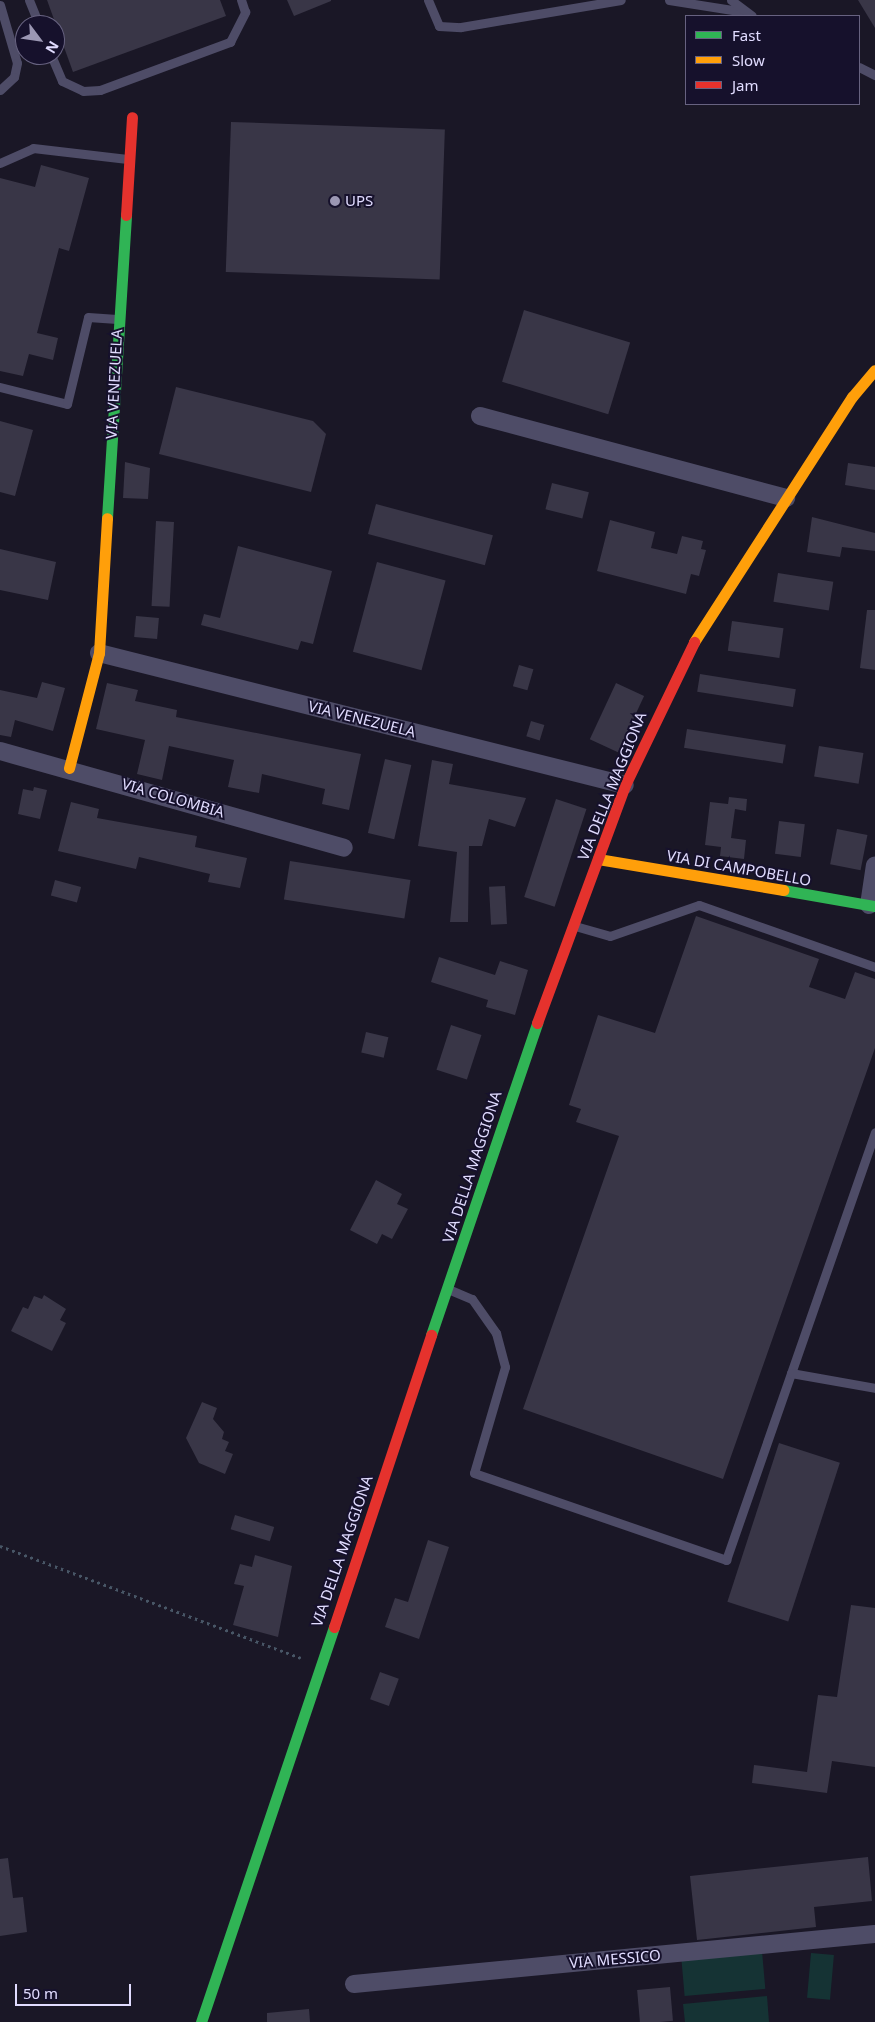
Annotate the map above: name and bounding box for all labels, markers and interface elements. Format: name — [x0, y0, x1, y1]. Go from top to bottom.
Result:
north arrow — [15, 15, 65, 65]
legend — [685, 15, 860, 105]
text: Fast — [732, 25, 761, 45]
text: N — [41, 38, 64, 57]
text: Slow — [732, 50, 765, 70]
text: Jam — [732, 75, 759, 95]
place label: UPS — [345, 192, 373, 210]
marker: UPS — [329, 195, 341, 207]
street label: VIA VENEZUELA — [102, 329, 126, 439]
street label: VIA VENEZUELA — [306, 697, 418, 741]
street label: VIA DELLA MAGGIONA — [574, 709, 650, 863]
street label: VIA COLOMBIA — [120, 775, 226, 821]
street label: VIA DI CAMPOBELLO — [665, 846, 813, 890]
street label: VIA DELLA MAGGIONA — [439, 1089, 505, 1245]
street label: VIA DELLA MAGGIONA — [308, 1473, 376, 1629]
street label: VIA MESSICO — [568, 1946, 662, 1972]
scale bar — [18, 1974, 134, 2006]
text: 50 m — [23, 1983, 58, 2003]

